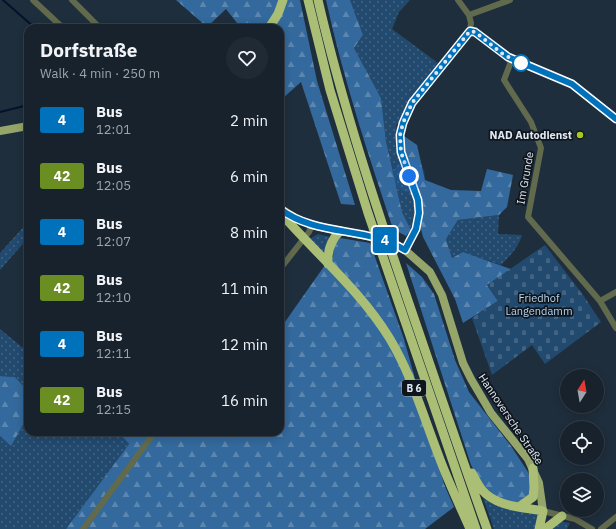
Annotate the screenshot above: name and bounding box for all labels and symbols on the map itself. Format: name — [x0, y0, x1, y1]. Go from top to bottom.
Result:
unlabelled marker — [512, 54, 530, 72]
place label: NAD Autodienst — [490, 128, 572, 142]
marker: NAD Autodienst — [575, 130, 585, 140]
street label: Im Grunde — [513, 151, 537, 205]
your location — [399, 166, 419, 186]
line badge: 4 — [372, 227, 398, 253]
park label: Friedhof Langendamm — [505, 291, 573, 318]
north arrow — [560, 369, 604, 413]
street label: Hannoversche Straße — [475, 371, 547, 467]
road number: B 6 — [402, 380, 426, 396]

